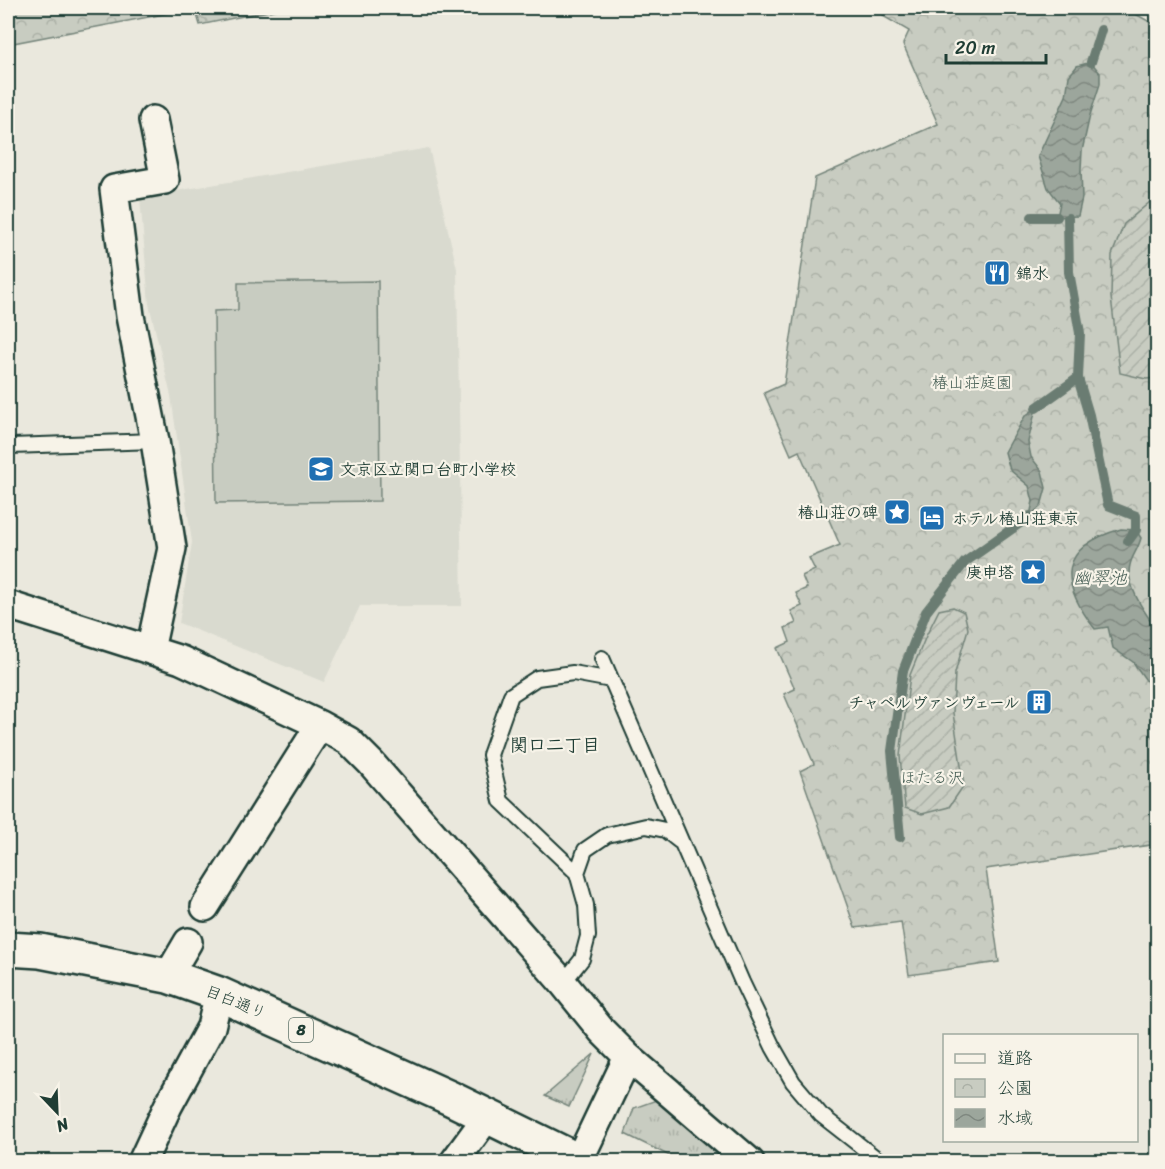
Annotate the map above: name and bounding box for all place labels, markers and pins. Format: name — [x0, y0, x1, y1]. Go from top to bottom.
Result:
restaurant icon: 錦水 — [982, 258, 1012, 288]
place label: 錦水 — [1016, 259, 1049, 288]
school or university icon: 文京区立関口台町小学校 — [306, 454, 336, 484]
place label: 文京区立関口台町小学校 — [340, 455, 516, 484]
place icon: 椿山荘の碑 — [882, 497, 912, 527]
place label: 椿山荘の碑 — [798, 498, 878, 527]
hotel icon: ホテル椿山荘東京 — [917, 503, 947, 533]
place label: ホテル椿山荘東京 — [952, 504, 1079, 533]
place icon: 庚申塔 — [1018, 557, 1048, 587]
place label: 庚申塔 — [966, 558, 1014, 587]
building icon: チャペルヴァンヴェール — [1024, 687, 1054, 717]
place label: チャペルヴァンヴェール — [848, 688, 1020, 717]

